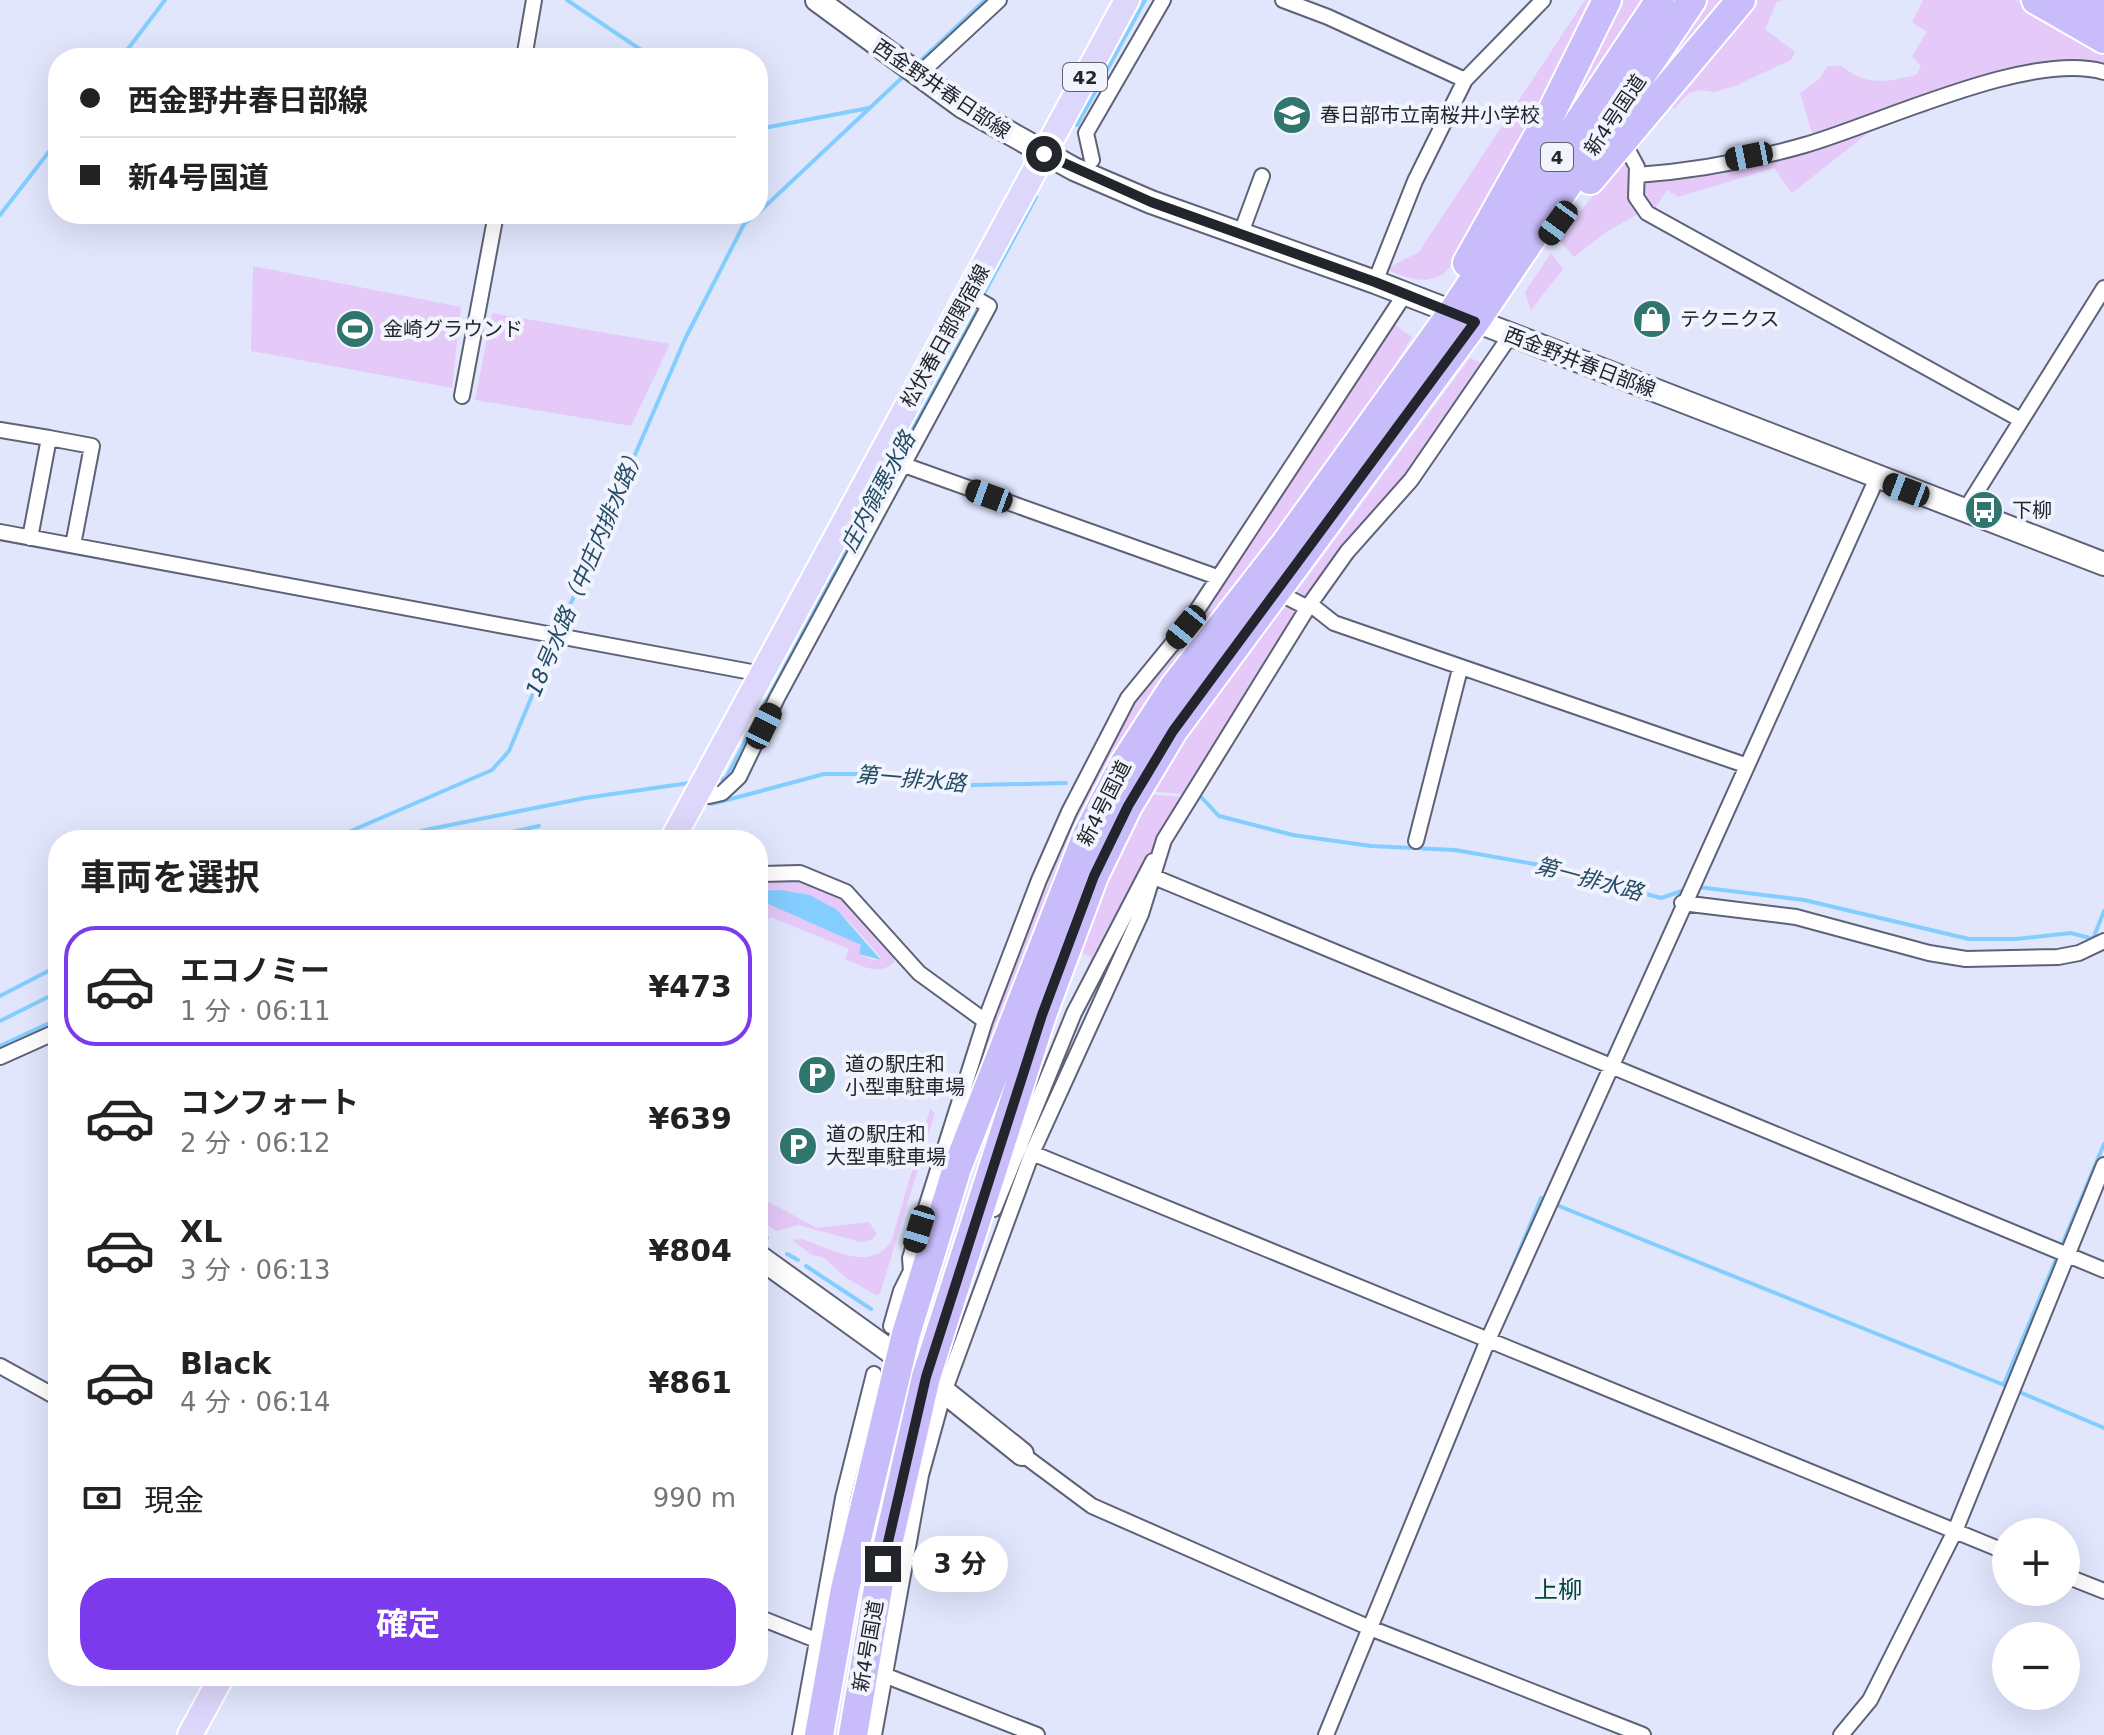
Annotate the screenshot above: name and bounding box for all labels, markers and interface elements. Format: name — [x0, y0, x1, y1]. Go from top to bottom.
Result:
street label: 西金野井春日部線 — [869, 34, 1015, 144]
road number: 42 — [1063, 63, 1107, 91]
street label: 新4号国道 — [1579, 70, 1651, 160]
text: 西金野井春日部線 — [128, 83, 368, 118]
school or university icon: 春日部市立南桜井小学校 — [1271, 94, 1313, 136]
place label: 春日部市立南桜井小学校 — [1320, 103, 1540, 127]
route start — [1026, 136, 1062, 172]
car — [1723, 140, 1775, 172]
road number: 4 — [1541, 143, 1573, 171]
text: 新4号国道 — [128, 160, 269, 195]
car — [1534, 197, 1582, 249]
street label: 松伏春日部関宿線 — [896, 260, 994, 412]
shop icon: テクニクス — [1631, 298, 1673, 340]
place label: テクニクス — [1680, 307, 1779, 331]
sports icon: 金崎グラウンド — [334, 308, 376, 350]
place label: 金崎グラウンド — [383, 317, 523, 341]
street label: 西金野井春日部線 — [1501, 322, 1659, 402]
water label: 庄内領悪水路 — [836, 426, 921, 556]
water label: 18号水路（中庄内排水路） — [521, 442, 649, 700]
car — [1879, 470, 1933, 510]
car — [962, 477, 1016, 515]
bus stop icon: 下柳 — [1963, 489, 2005, 531]
place label: 下柳 — [2012, 498, 2052, 522]
car — [1162, 601, 1210, 653]
car — [743, 699, 785, 753]
street label: 新4号国道 — [1072, 756, 1136, 850]
water label: 第一排水路 — [855, 762, 969, 796]
water label: 第一排水路 — [1533, 853, 1647, 906]
text: 車両を選択 — [80, 857, 260, 898]
icon: car — [84, 950, 156, 1022]
text: エコノミー — [180, 953, 330, 988]
text: ¥473 — [649, 969, 732, 1004]
text: 1 分 · 06:11 — [180, 996, 331, 1026]
place label: 道の駅庄和 小型車駐車場 — [845, 1052, 965, 1099]
parking icon: 道の駅庄和 小型車駐車場 — [796, 1054, 838, 1096]
icon: car — [84, 1082, 156, 1154]
text: コンフォート — [180, 1085, 359, 1120]
text: ¥639 — [649, 1101, 732, 1136]
place label: 道の駅庄和 大型車駐車場 — [826, 1122, 946, 1169]
parking icon: 道の駅庄和 大型車駐車場 — [777, 1125, 819, 1167]
text: 2 分 · 06:12 — [180, 1128, 331, 1158]
car — [901, 1203, 937, 1255]
icon: car — [84, 1214, 156, 1286]
text: XL — [180, 1214, 222, 1249]
text: ¥804 — [649, 1233, 732, 1268]
text: 3 分 · 06:13 — [180, 1255, 331, 1285]
icon: car — [84, 1346, 156, 1418]
text: Black — [180, 1346, 271, 1381]
text: ¥861 — [649, 1365, 732, 1400]
text: 4 分 · 06:14 — [180, 1387, 331, 1417]
icon: cash — [80, 1476, 124, 1520]
text: 現金 — [144, 1483, 204, 1518]
text: 990 m — [653, 1483, 736, 1513]
map controls — [1992, 1518, 2080, 1710]
button: + — [1992, 1518, 2080, 1606]
callout: 3 分 — [911, 1536, 1007, 1592]
route end — [865, 1546, 901, 1582]
text: 3 分 — [933, 1549, 987, 1579]
district label: 上柳 — [1534, 1576, 1582, 1604]
button: 確定 — [80, 1578, 736, 1670]
street label: 新4号国道 — [848, 1598, 888, 1694]
button: − — [1992, 1622, 2080, 1710]

